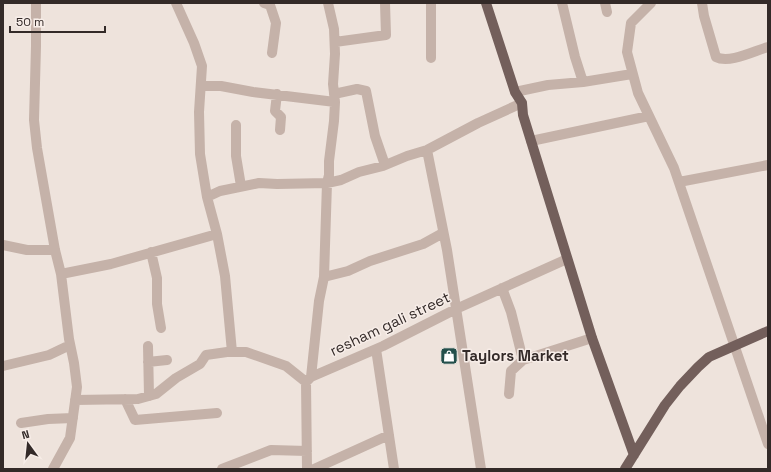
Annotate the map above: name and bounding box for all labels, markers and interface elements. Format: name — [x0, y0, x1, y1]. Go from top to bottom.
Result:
scale bar — [10, 8, 105, 34]
text: 50 m — [16, 14, 44, 30]
street label: resham gali street — [327, 287, 453, 360]
shop icon: Taylors Market — [439, 346, 459, 366]
place label: Taylors Market — [462, 346, 569, 365]
north arrow — [8, 424, 48, 464]
text: N — [20, 427, 31, 442]

